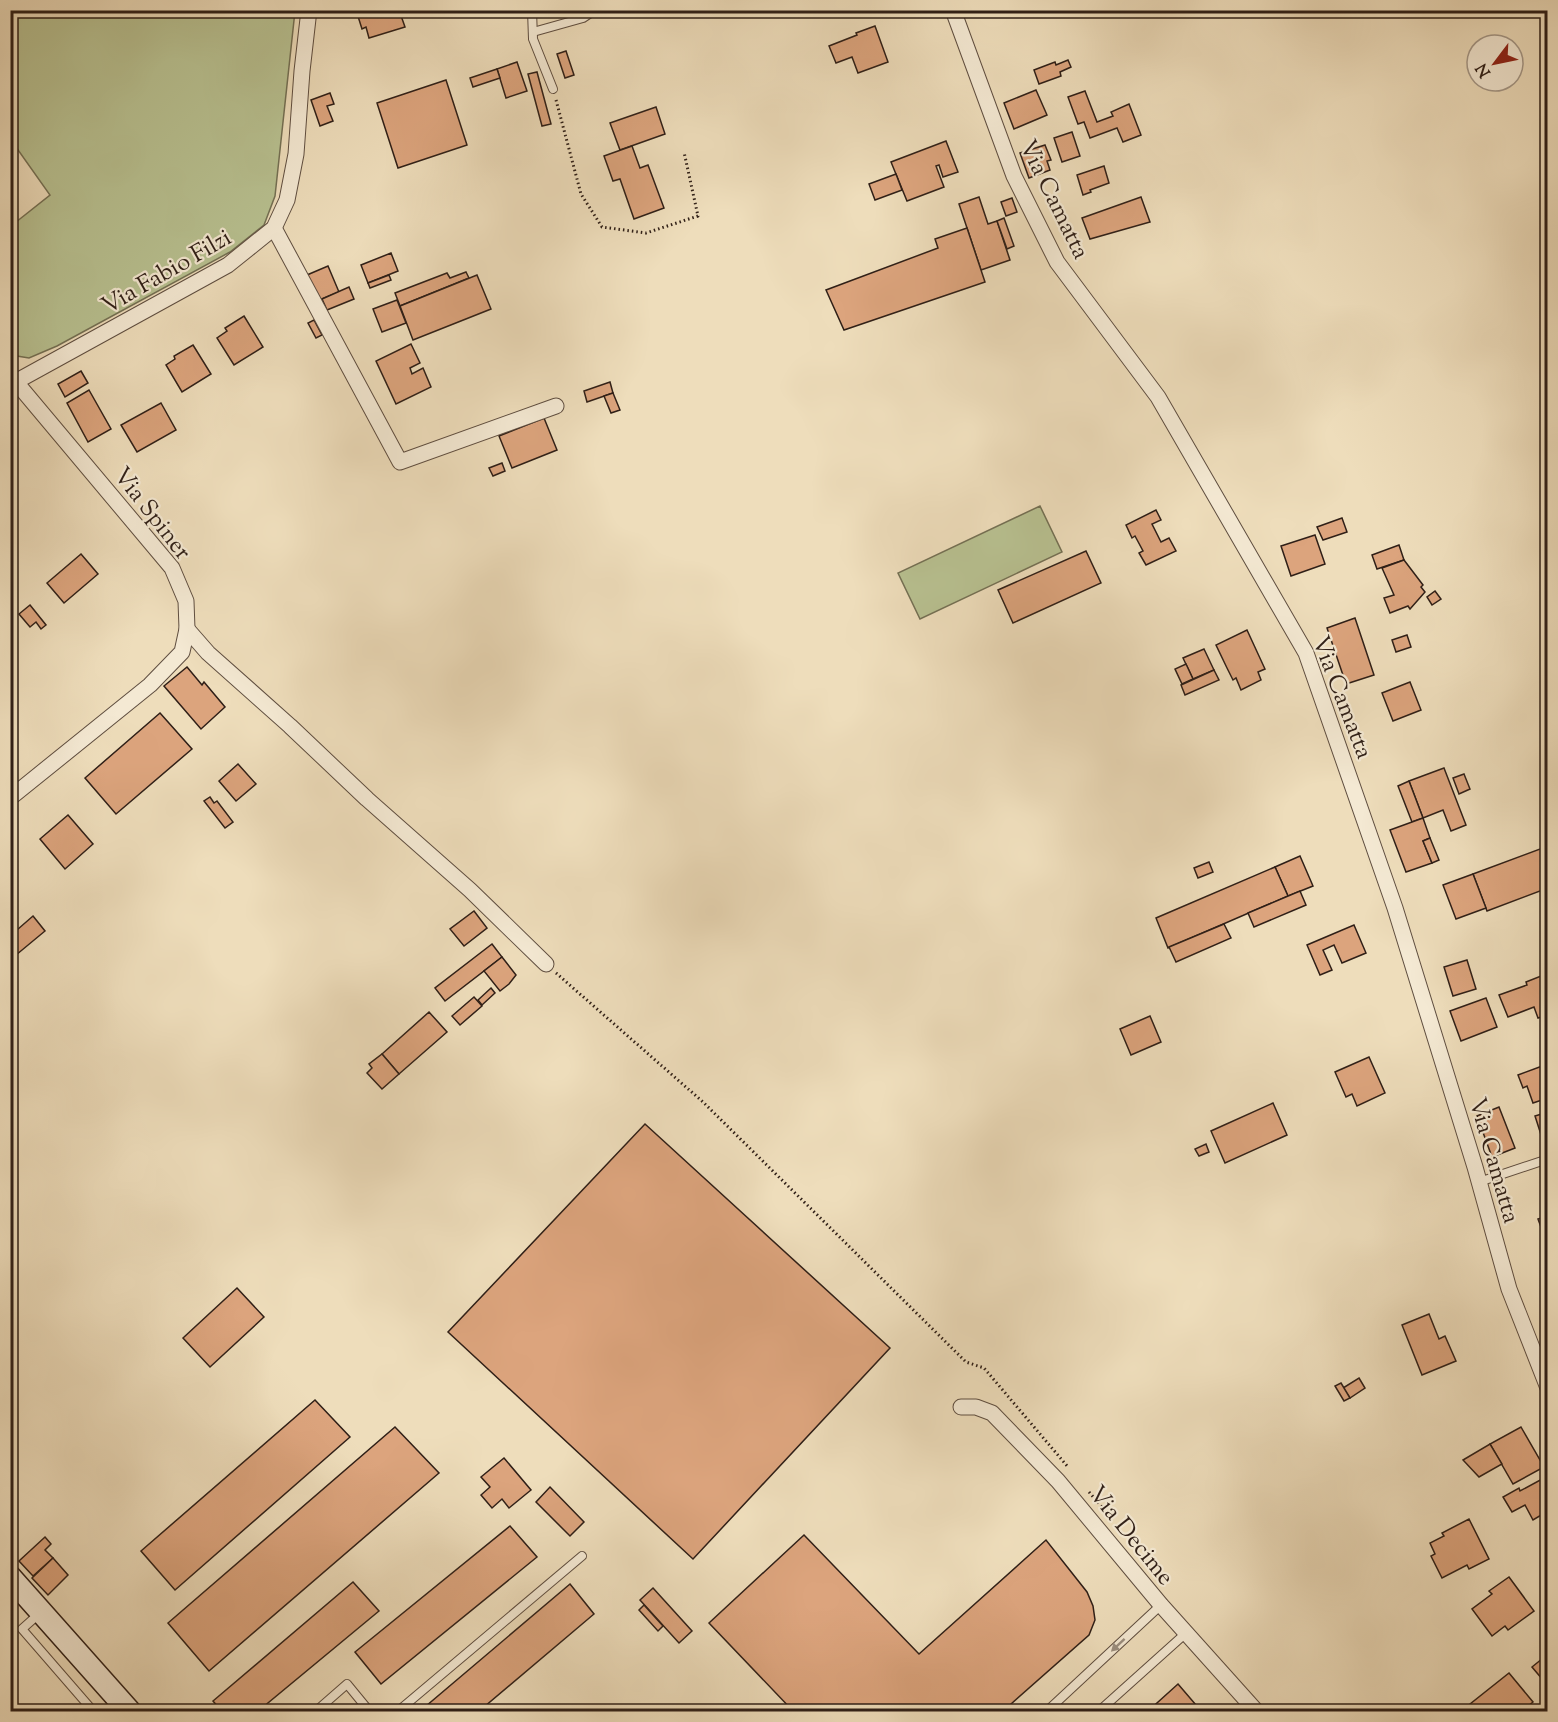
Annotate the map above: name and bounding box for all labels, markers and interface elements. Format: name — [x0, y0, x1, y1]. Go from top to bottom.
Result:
north arrow — [1465, 33, 1525, 93]
text: N — [1471, 58, 1498, 81]
street label: Via Camatta — [1010, 134, 1097, 265]
street label: Via Fabio Filzi — [96, 222, 238, 324]
street label: Via Spiner — [104, 461, 199, 568]
street label: Via Camatta — [1302, 631, 1380, 764]
street label: Via Camatta — [1459, 1094, 1527, 1227]
street label: Via Decime — [1080, 1479, 1181, 1593]
one-way arrow — [1111, 1638, 1126, 1651]

